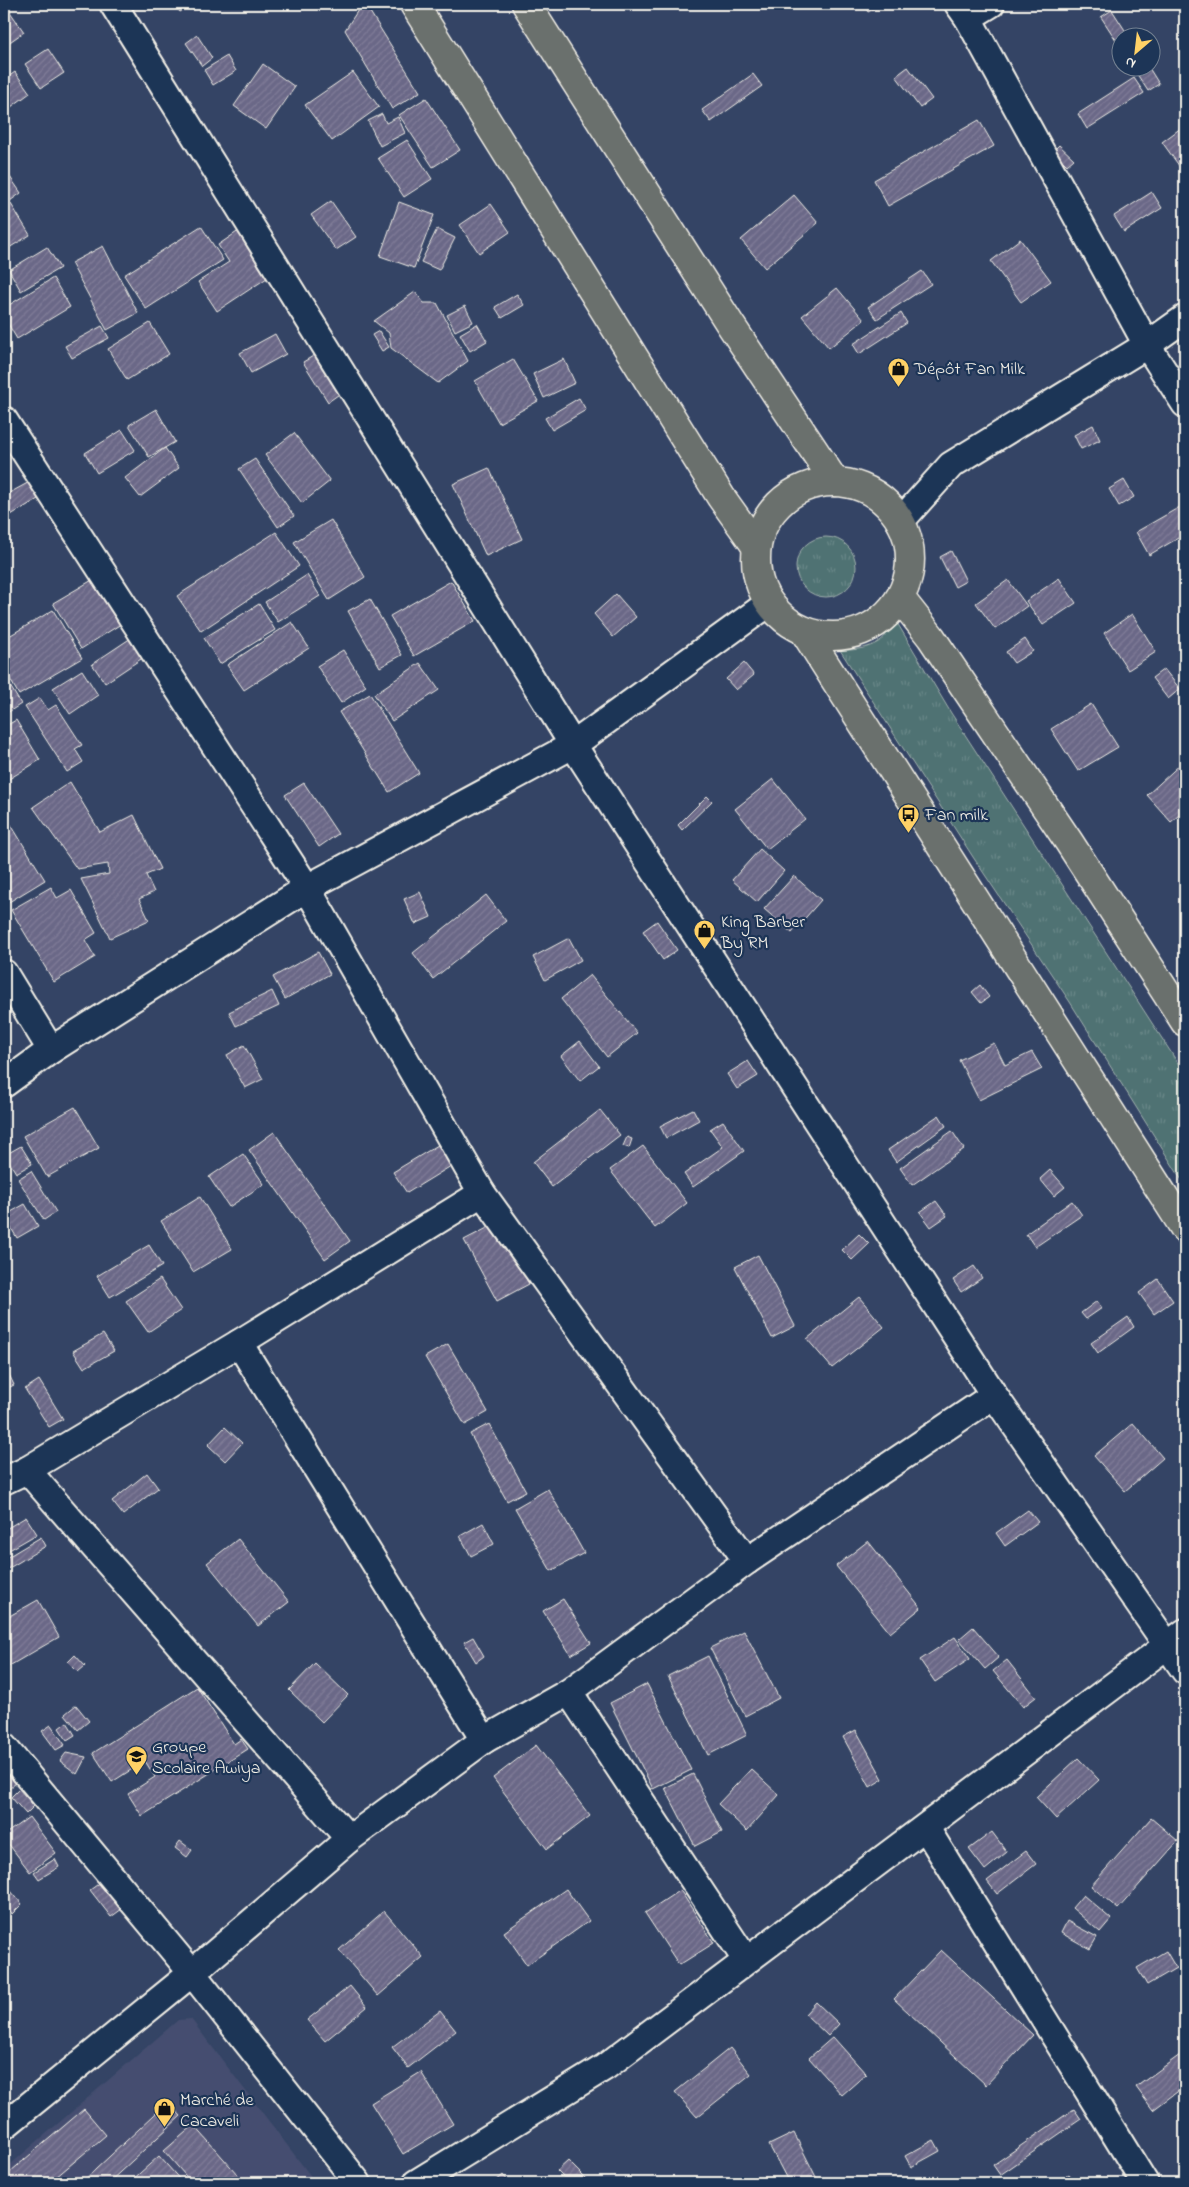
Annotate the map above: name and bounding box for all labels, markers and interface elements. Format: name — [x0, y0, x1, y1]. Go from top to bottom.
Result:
north arrow — [1112, 28, 1162, 78]
text: N — [1121, 51, 1140, 74]
shop icon: Dépôt Fan Milk — [886, 356, 910, 387]
place label: Dépôt Fan Milk — [913, 357, 1025, 383]
bus stop icon: Fan milk — [897, 802, 921, 833]
place label: Fan milk — [924, 803, 988, 829]
place label: King Barber By RM — [720, 910, 805, 957]
shop icon: King Barber By RM — [693, 919, 717, 950]
place label: Groupe Scolaire Awiya — [152, 1735, 260, 1782]
school or university icon: Groupe Scolaire Awiya — [124, 1744, 148, 1775]
place label: Marché de Cacaveli — [180, 2088, 254, 2135]
shop icon: Marché de Cacaveli — [152, 2097, 176, 2128]

